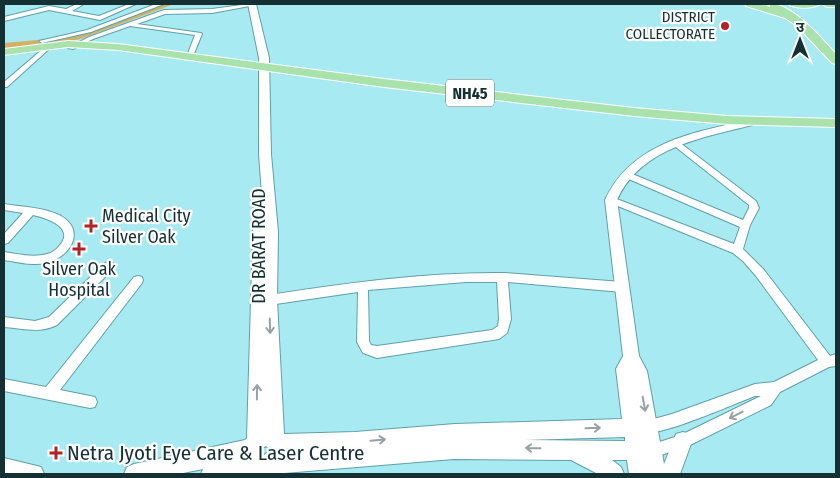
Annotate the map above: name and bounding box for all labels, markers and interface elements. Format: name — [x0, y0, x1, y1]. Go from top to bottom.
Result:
place label: DISTRICT COLLECTORATE — [626, 8, 715, 43]
north arrow — [775, 15, 825, 65]
text: उ — [796, 19, 805, 36]
marker: DISTRICT COLLECTORATE — [719, 20, 731, 32]
road number: NH45 — [446, 80, 494, 106]
street label: DR BARAT ROAD — [248, 188, 270, 304]
place label: Medical City Silver Oak — [102, 205, 191, 248]
marker: Medical City Silver Oak — [84, 219, 98, 233]
marker: Silver Oak Hospital — [72, 242, 86, 256]
place label: Silver Oak Hospital — [42, 258, 116, 301]
one-way arrow — [266, 318, 275, 334]
one-way arrow — [252, 384, 262, 400]
one-way arrow — [639, 395, 649, 411]
one-way arrow — [729, 411, 744, 420]
one-way arrow — [585, 424, 601, 433]
one-way arrow — [370, 435, 386, 444]
place label: Netra Jyoti Eye Care & Laser Centre — [67, 440, 364, 466]
one-way arrow — [526, 444, 542, 453]
marker: Netra Jyoti Eye Care & Laser Centre — [49, 446, 63, 460]

